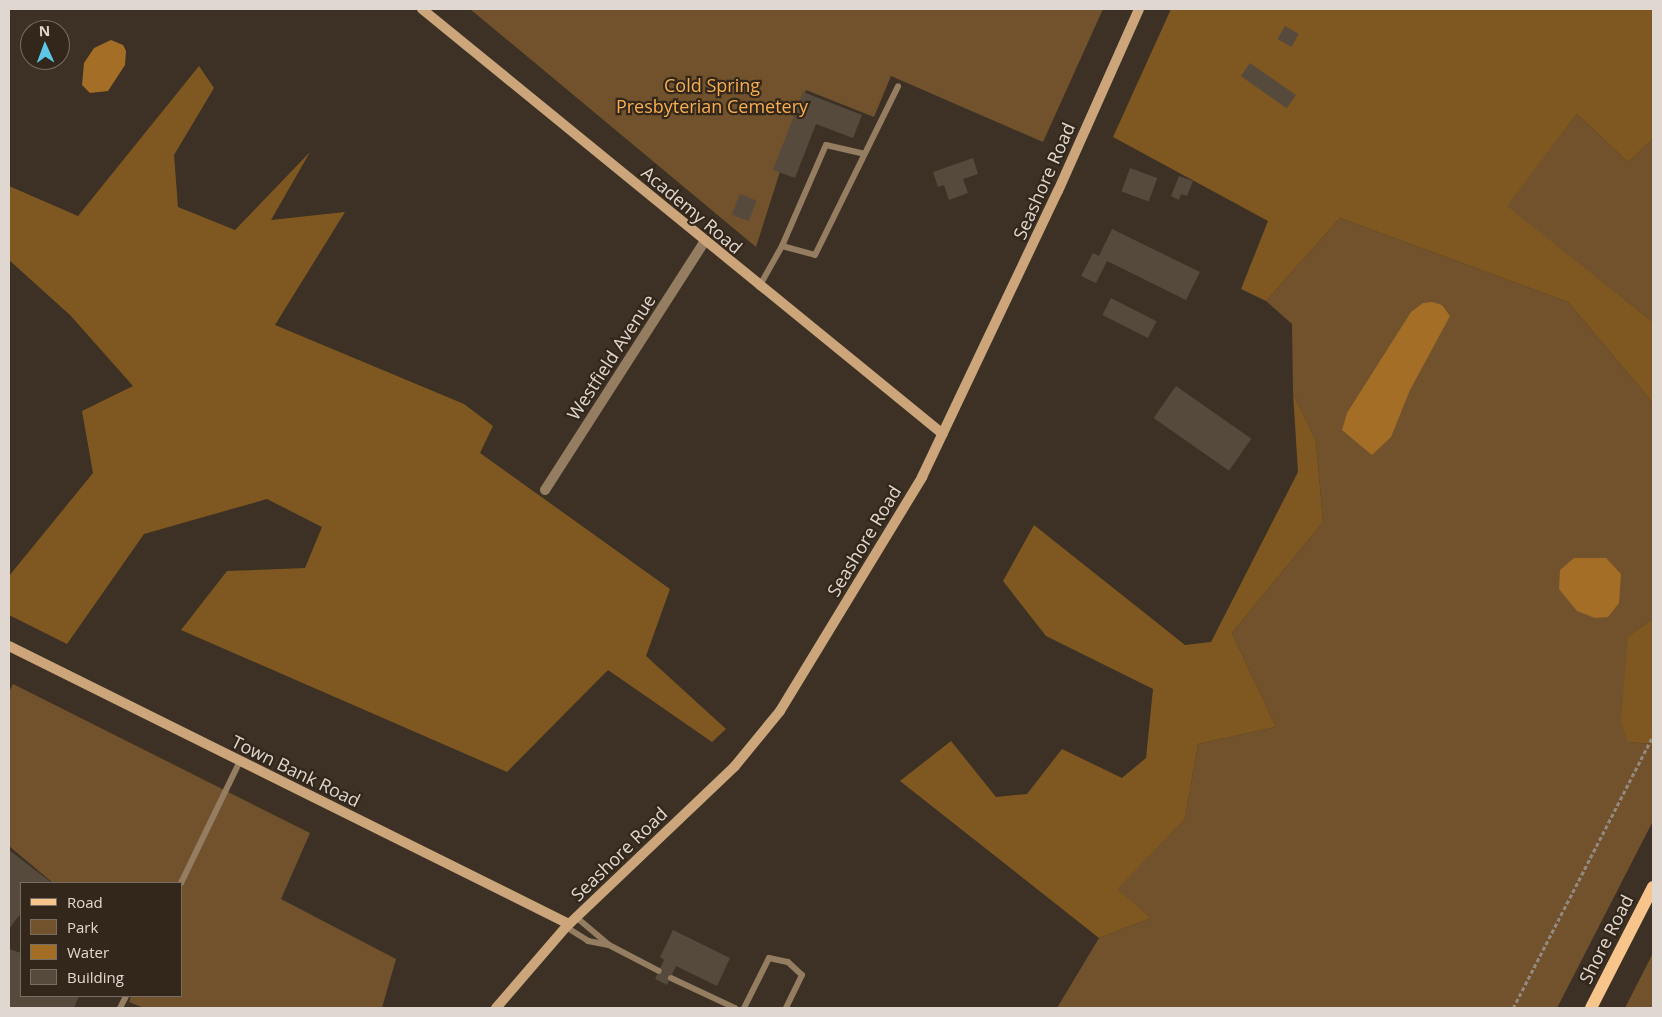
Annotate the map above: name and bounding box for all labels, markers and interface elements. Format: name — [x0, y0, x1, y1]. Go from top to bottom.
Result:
north arrow — [20, 20, 70, 70]
text: N — [38, 21, 51, 40]
park label: Cold Spring Presbyterian Cemetery — [616, 75, 808, 118]
street label: Seashore Road — [1009, 119, 1079, 243]
street label: Academy Road — [637, 162, 747, 258]
street label: Westfield Avenue — [562, 290, 660, 424]
street label: Seashore Road — [822, 482, 906, 600]
street label: Town Bank Road — [228, 731, 364, 811]
street label: Seashore Road — [566, 803, 672, 905]
legend — [20, 882, 182, 997]
street label: Shore Road — [1574, 891, 1638, 987]
text: Road — [67, 892, 103, 912]
text: Park — [67, 917, 98, 937]
text: Water — [67, 942, 109, 962]
text: Building — [67, 967, 124, 987]

